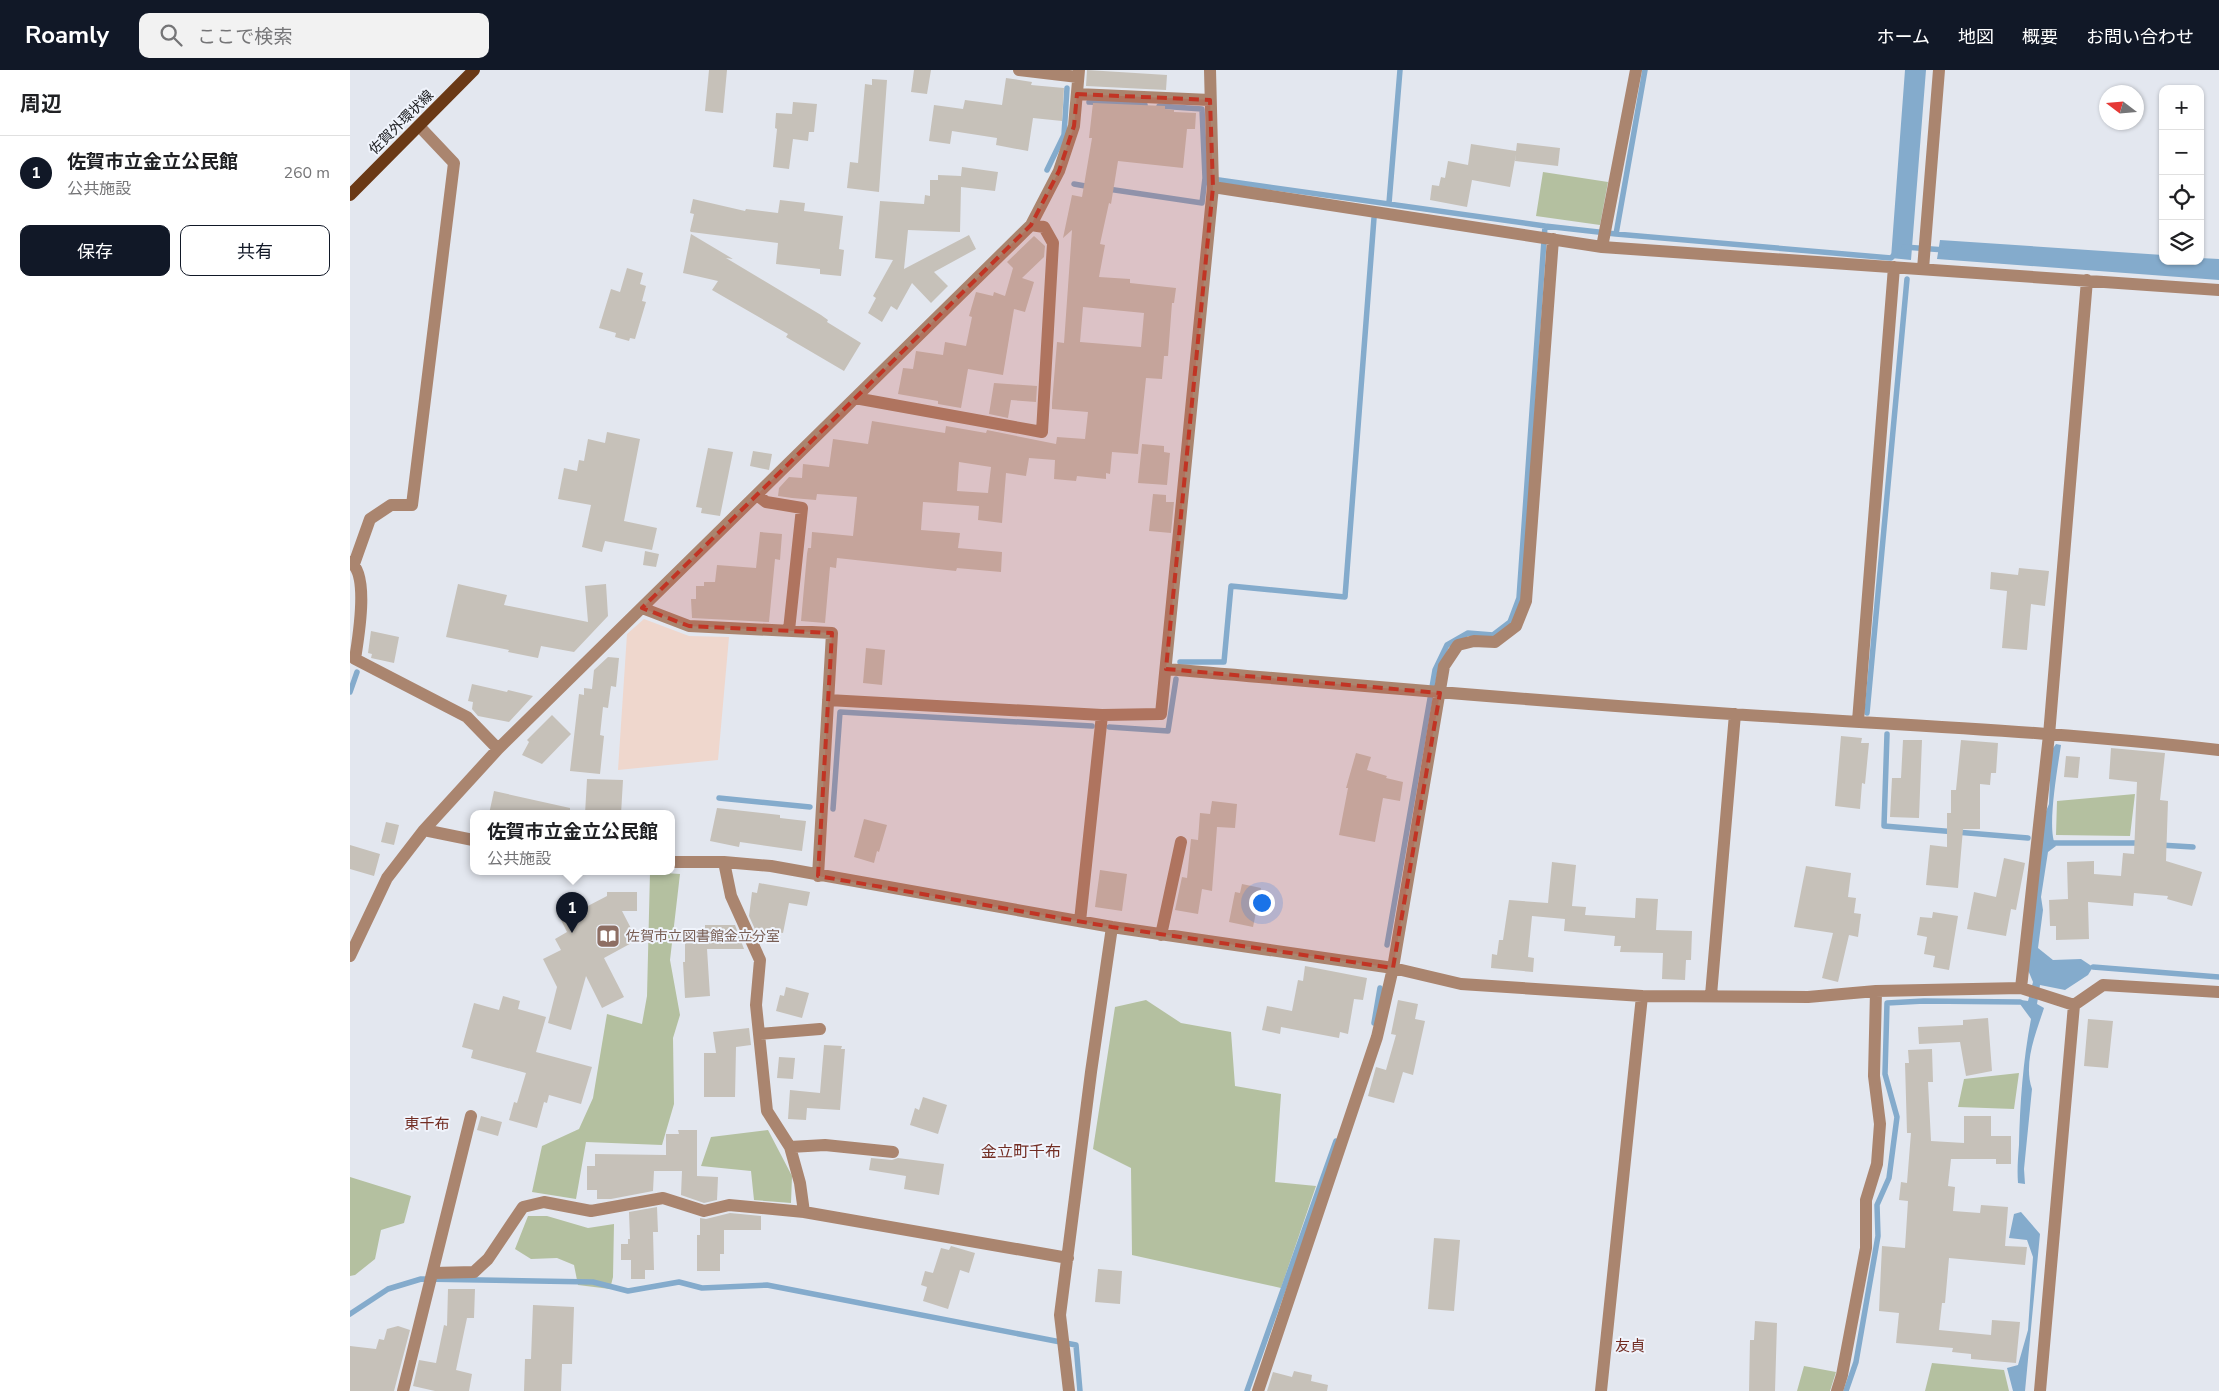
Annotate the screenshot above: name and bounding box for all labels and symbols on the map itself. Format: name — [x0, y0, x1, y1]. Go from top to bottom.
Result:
north arrow — [2099, 85, 2144, 130]
street label: 佐賀外環状線 — [365, 86, 438, 159]
your location — [1249, 890, 1275, 916]
pin: 1 — [556, 892, 588, 933]
library icon: 佐賀市立図書館金立分室 — [595, 923, 621, 949]
place label: 佐賀市立図書館金立分室 — [626, 927, 780, 946]
district label: 東千布 — [404, 1114, 450, 1134]
district label: 金立町千布 — [981, 1141, 1061, 1163]
district label: 友貞 — [1615, 1336, 1645, 1356]

